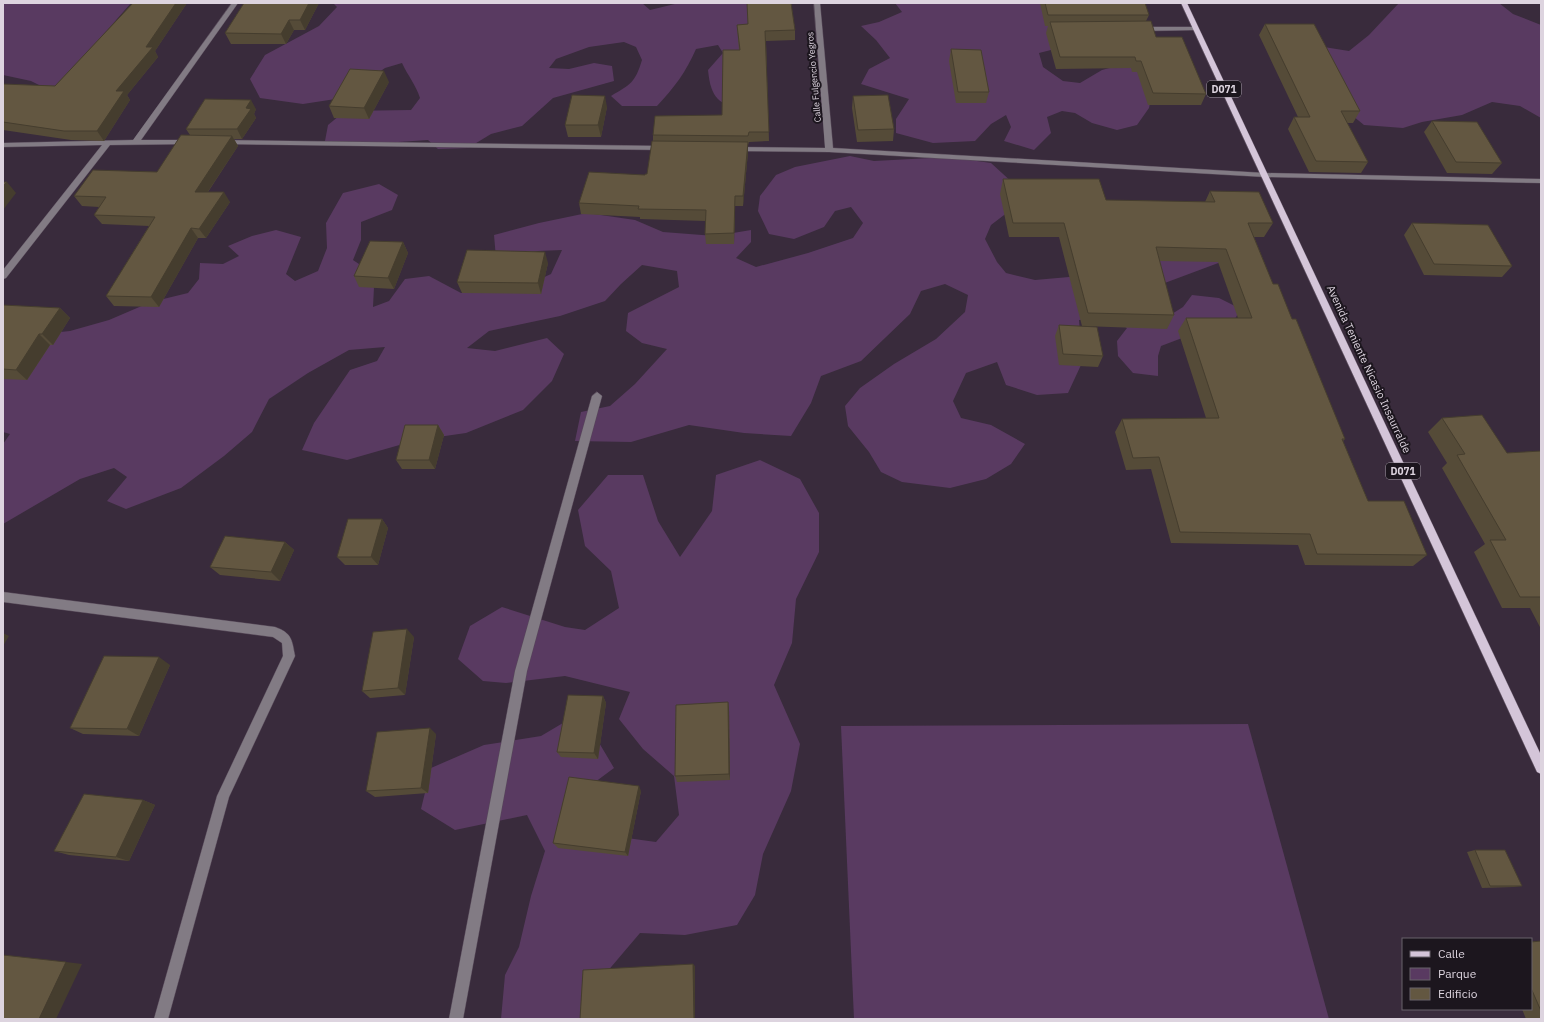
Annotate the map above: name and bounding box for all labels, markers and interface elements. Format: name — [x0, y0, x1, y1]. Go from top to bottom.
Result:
street label: Calle Fulgencio Yegros — [804, 31, 823, 123]
road number: D071 — [1207, 81, 1241, 97]
street label: Avenida Teniente Nicasio Insaurralde — [1324, 283, 1414, 455]
road number: D071 — [1386, 463, 1420, 479]
legend — [1402, 938, 1532, 1010]
text: Calle — [1438, 946, 1465, 961]
text: Parque — [1438, 966, 1477, 981]
text: Edificio — [1438, 986, 1478, 1001]

